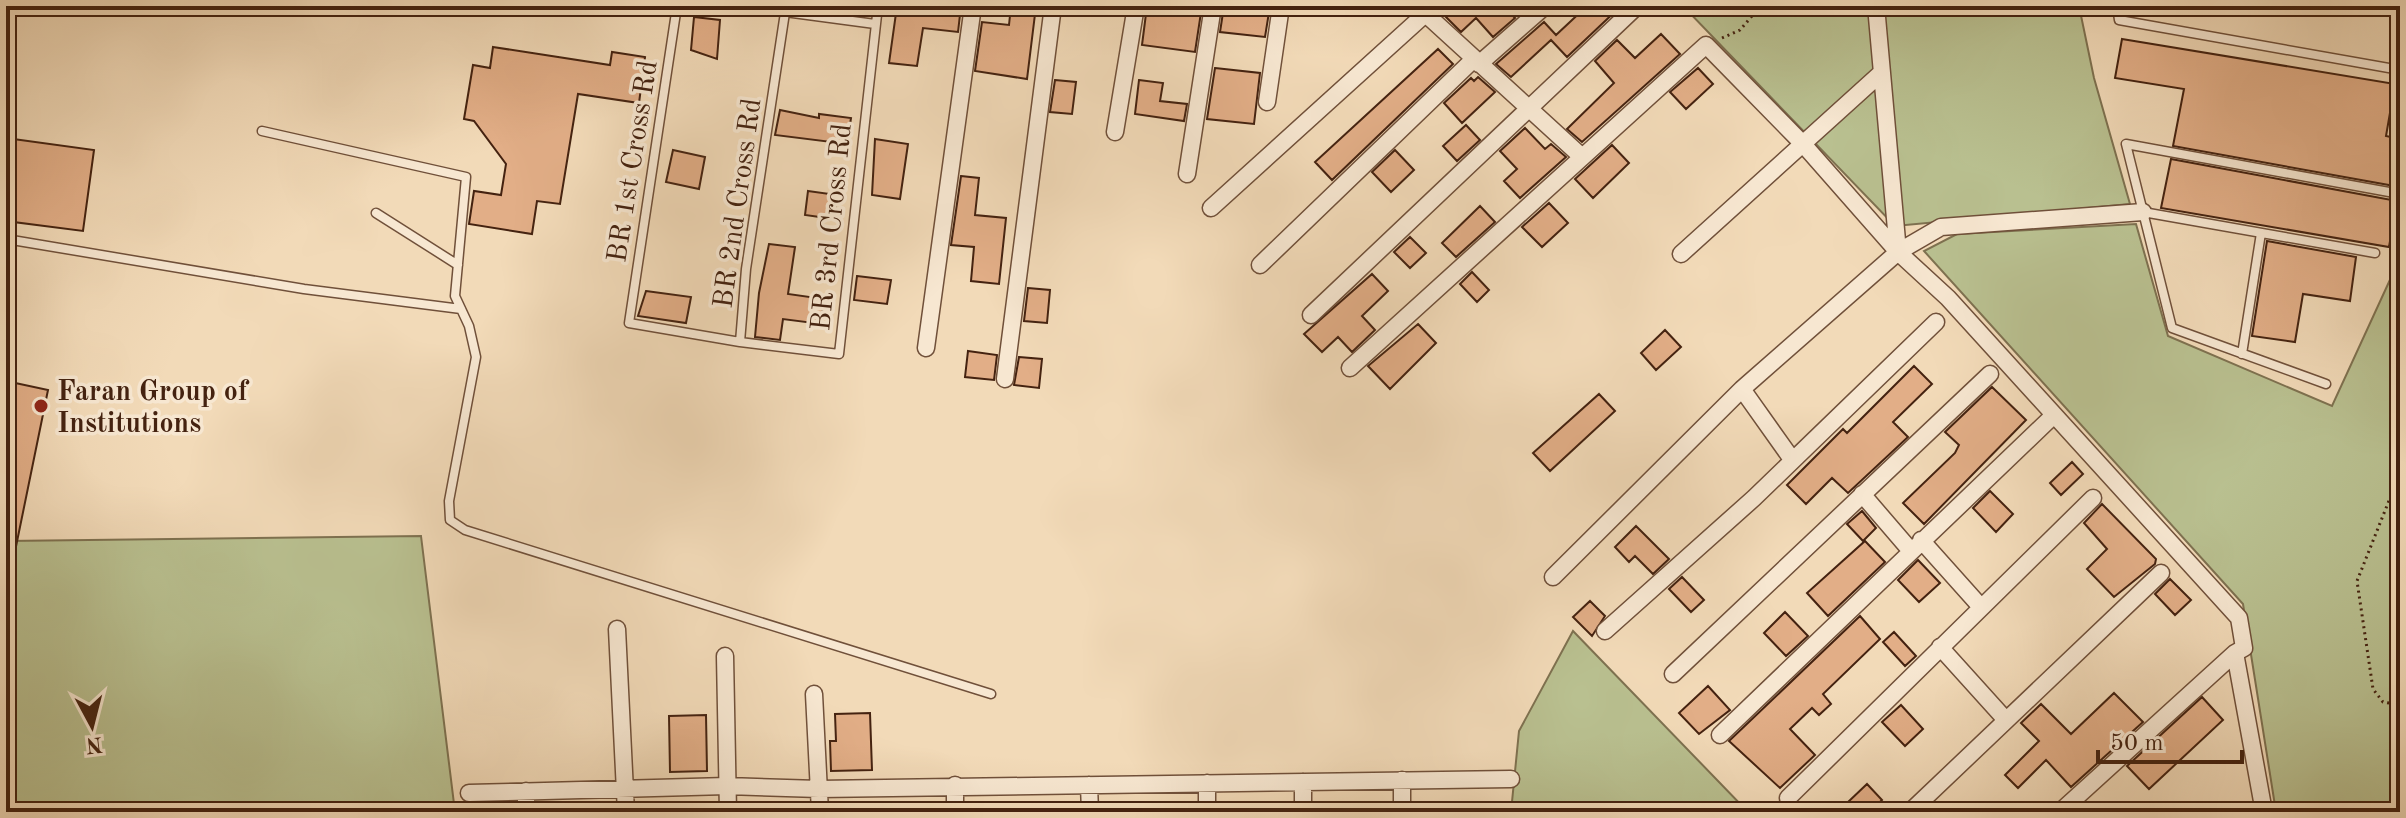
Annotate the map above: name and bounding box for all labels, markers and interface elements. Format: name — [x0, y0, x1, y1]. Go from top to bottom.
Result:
street label: BR 1st Cross Rd — [604, 58, 664, 264]
street label: BR 2nd Cross Rd — [710, 97, 768, 310]
street label: BR 3rd Cross Rd — [808, 122, 858, 332]
place label: Faran Group of Institutions — [57, 379, 250, 439]
marker: Faran Group of Institutions — [32, 397, 50, 415]
north arrow — [52, 686, 132, 766]
scale bar — [2098, 714, 2242, 764]
text: N — [84, 732, 104, 756]
text: 50 m — [2110, 732, 2164, 756]

